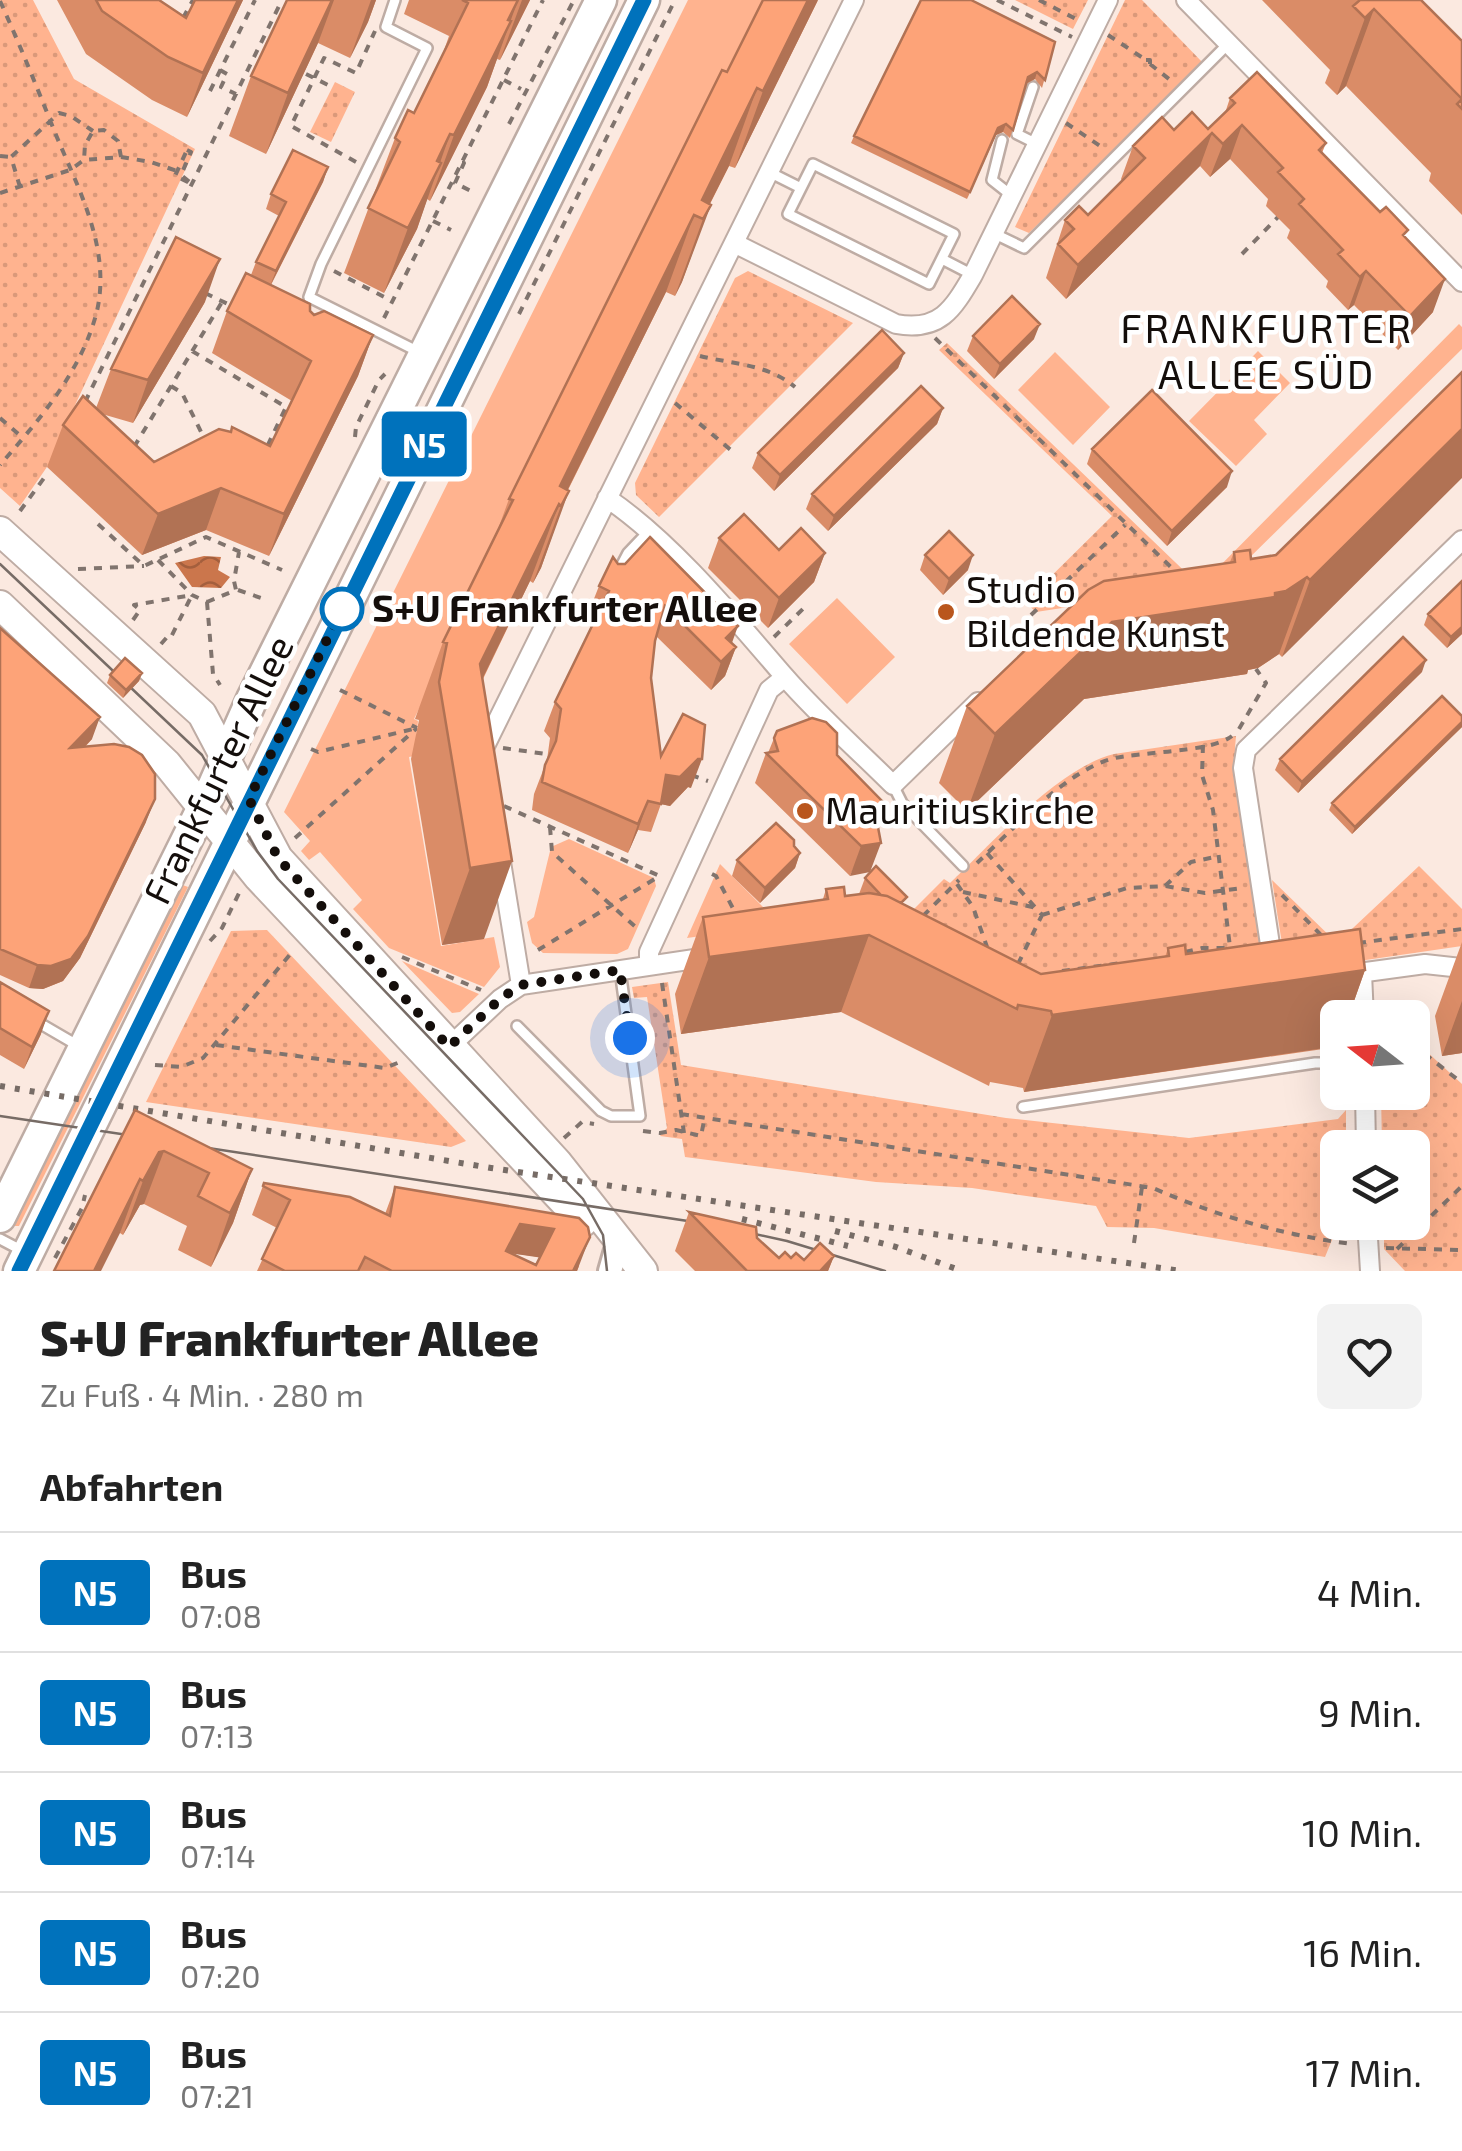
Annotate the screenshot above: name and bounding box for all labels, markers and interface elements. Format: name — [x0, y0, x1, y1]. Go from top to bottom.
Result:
district label: FRANKFURTER ALLEE SÜD — [1120, 303, 1414, 397]
line badge: N5 — [379, 412, 469, 476]
text: N5 — [402, 423, 446, 465]
place label: Studio Bildende Kunst — [966, 565, 1225, 655]
place label: S+U Frankfurter Allee — [372, 584, 758, 630]
marker: S+U Frankfurter Allee — [321, 588, 363, 630]
marker: Studio Bildende Kunst — [935, 601, 957, 623]
street label: Frankfurter Allee — [132, 628, 302, 911]
place label: Mauritiuskirche — [825, 786, 1095, 832]
marker: Mauritiuskirche — [794, 800, 816, 822]
north arrow — [1320, 1000, 1430, 1110]
map controls — [1320, 1000, 1430, 1240]
your location — [605, 1013, 655, 1063]
button: layers — [1320, 1130, 1430, 1240]
button: heart — [1317, 1304, 1422, 1409]
text: S+U Frankfurter Allee — [40, 1308, 539, 1366]
text: Zu Fuß · 4 Min. · 280 m — [40, 1375, 364, 1413]
text: Abfahrten — [40, 1463, 223, 1509]
text: Bus — [180, 1550, 247, 1596]
text: 4 Min. — [1317, 1569, 1422, 1615]
text: N5 — [73, 1571, 117, 1613]
text: 07:08 — [180, 1596, 262, 1634]
text: Bus — [180, 1670, 247, 1716]
text: 9 Min. — [1318, 1689, 1422, 1735]
text: N5 — [73, 1691, 117, 1733]
text: 07:13 — [180, 1716, 254, 1754]
text: Bus — [180, 1790, 247, 1836]
text: 10 Min. — [1302, 1809, 1422, 1855]
text: N5 — [73, 1811, 117, 1853]
text: 07:14 — [180, 1836, 256, 1874]
text: Bus — [180, 1910, 247, 1956]
text: 16 Min. — [1303, 1929, 1422, 1975]
text: N5 — [73, 1931, 117, 1973]
text: 07:20 — [180, 1956, 261, 1994]
text: Bus — [180, 2030, 247, 2076]
text: 17 Min. — [1305, 2049, 1422, 2095]
text: N5 — [73, 2051, 117, 2093]
text: 07:21 — [180, 2076, 254, 2114]

